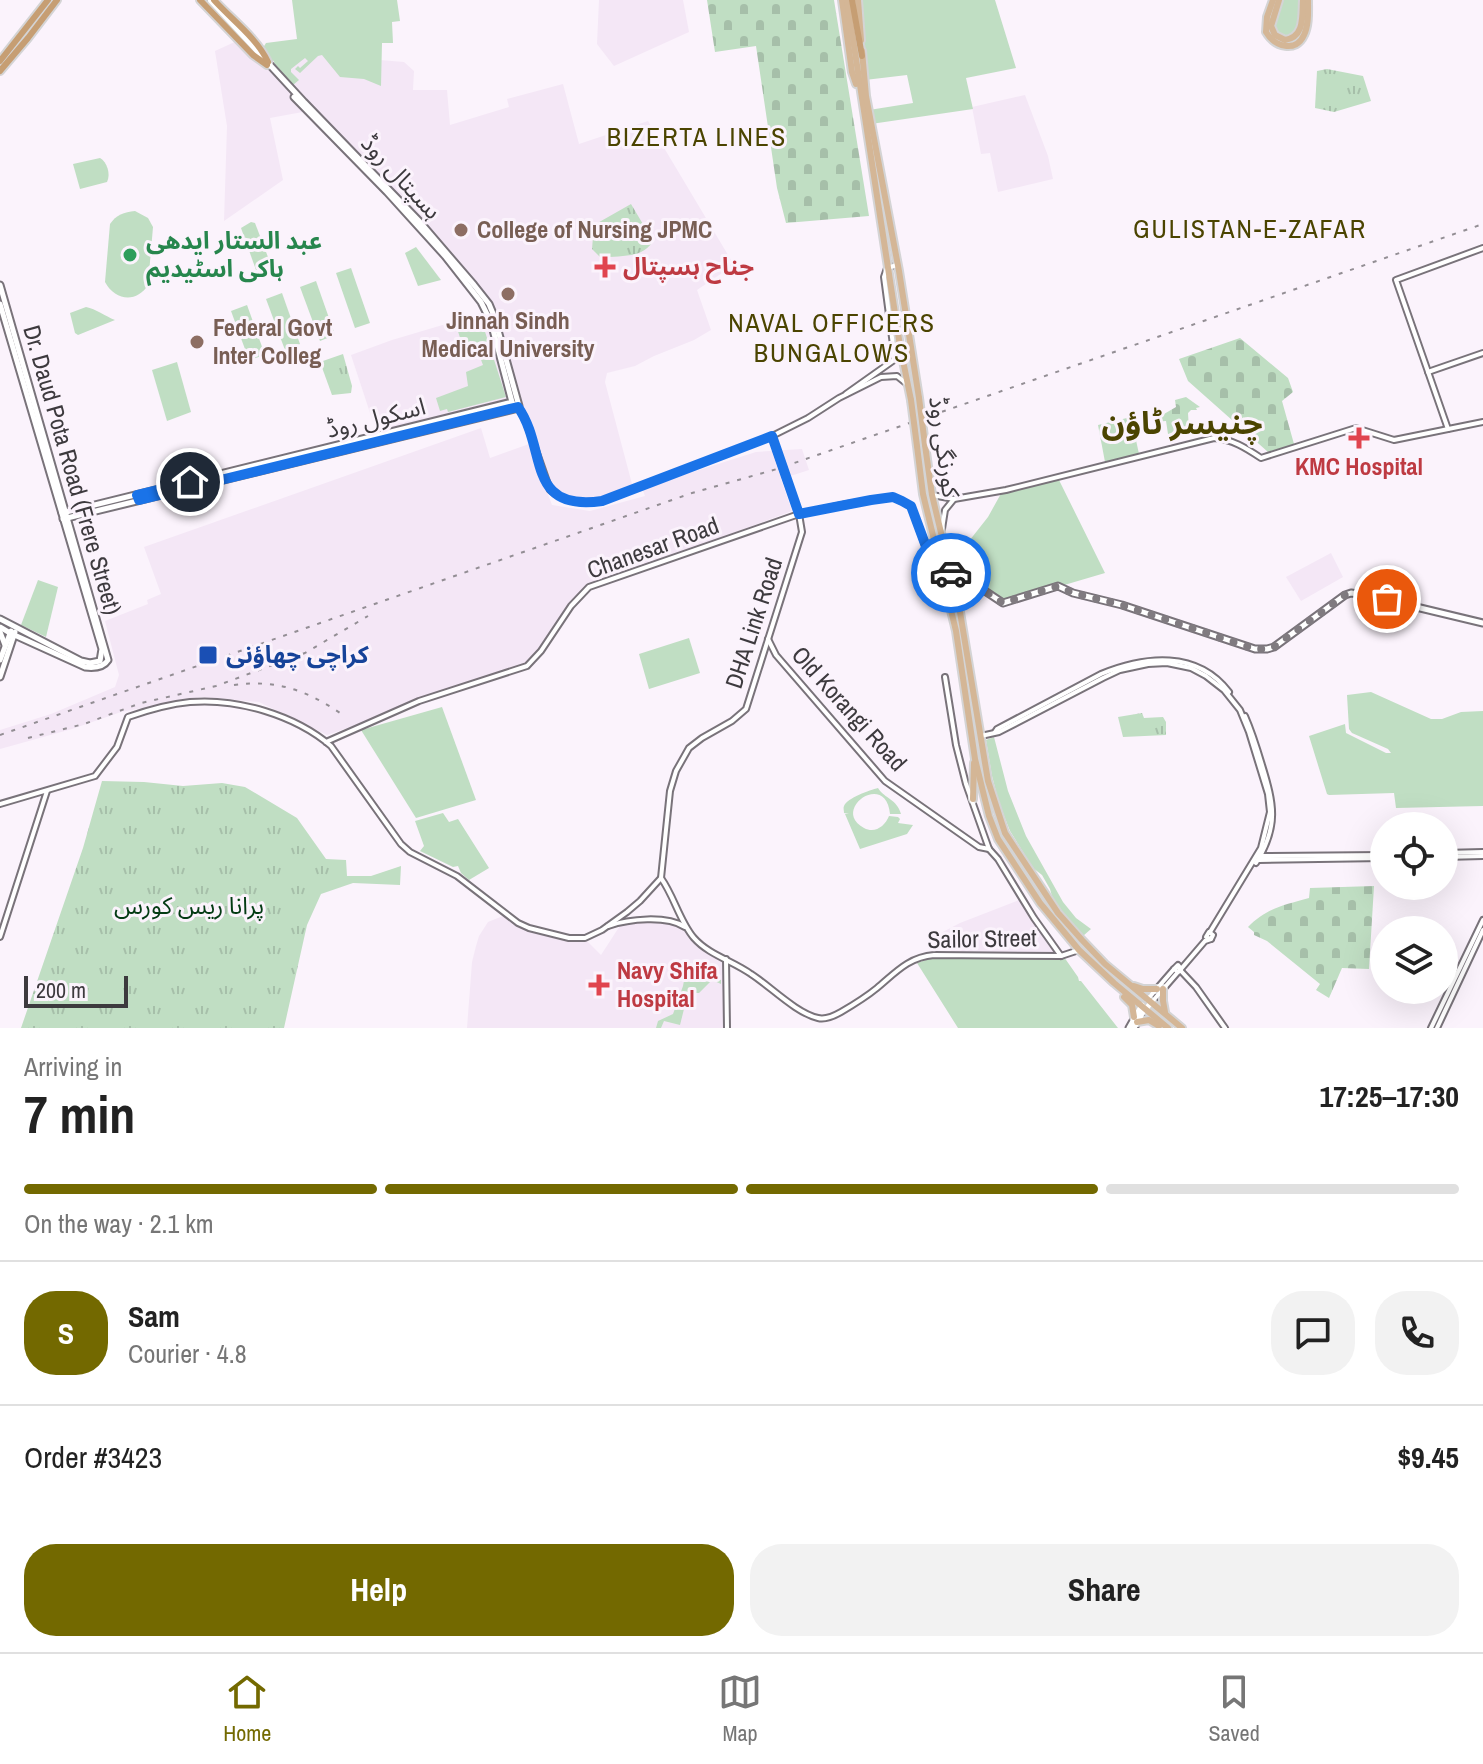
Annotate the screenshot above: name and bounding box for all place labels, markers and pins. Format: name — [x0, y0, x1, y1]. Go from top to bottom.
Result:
place label: College of Nursing JPMC — [477, 213, 712, 245]
marker: College of Nursing JPMC — [452, 221, 470, 239]
place label: عبد الستار ایدھی ہاکی اسٹیدیم — [146, 224, 322, 286]
marker: عبد الستار ایدھی ہاکی اسٹیدیم — [121, 246, 139, 264]
place label: جناح ہسپتال — [623, 250, 754, 284]
marker: جناح ہسپتال — [594, 256, 616, 278]
marker: Jinnah Sindh Medical University — [499, 285, 517, 303]
place label: Jinnah Sindh Medical University — [422, 304, 594, 364]
place label: Federal Govt Inter Colleg — [213, 311, 333, 371]
marker: Federal Govt Inter Colleg — [188, 333, 206, 351]
marker: KMC Hospital — [1348, 427, 1370, 449]
pin — [156, 448, 224, 516]
place label: KMC Hospital — [1295, 450, 1423, 482]
pin — [1353, 565, 1421, 633]
place label: کراچی چھاؤنی — [226, 638, 370, 671]
marker: کراچی چھاؤنی — [197, 644, 219, 666]
place label: Navy Shifa Hospital — [617, 954, 718, 1014]
marker: Navy Shifa Hospital — [588, 974, 610, 996]

